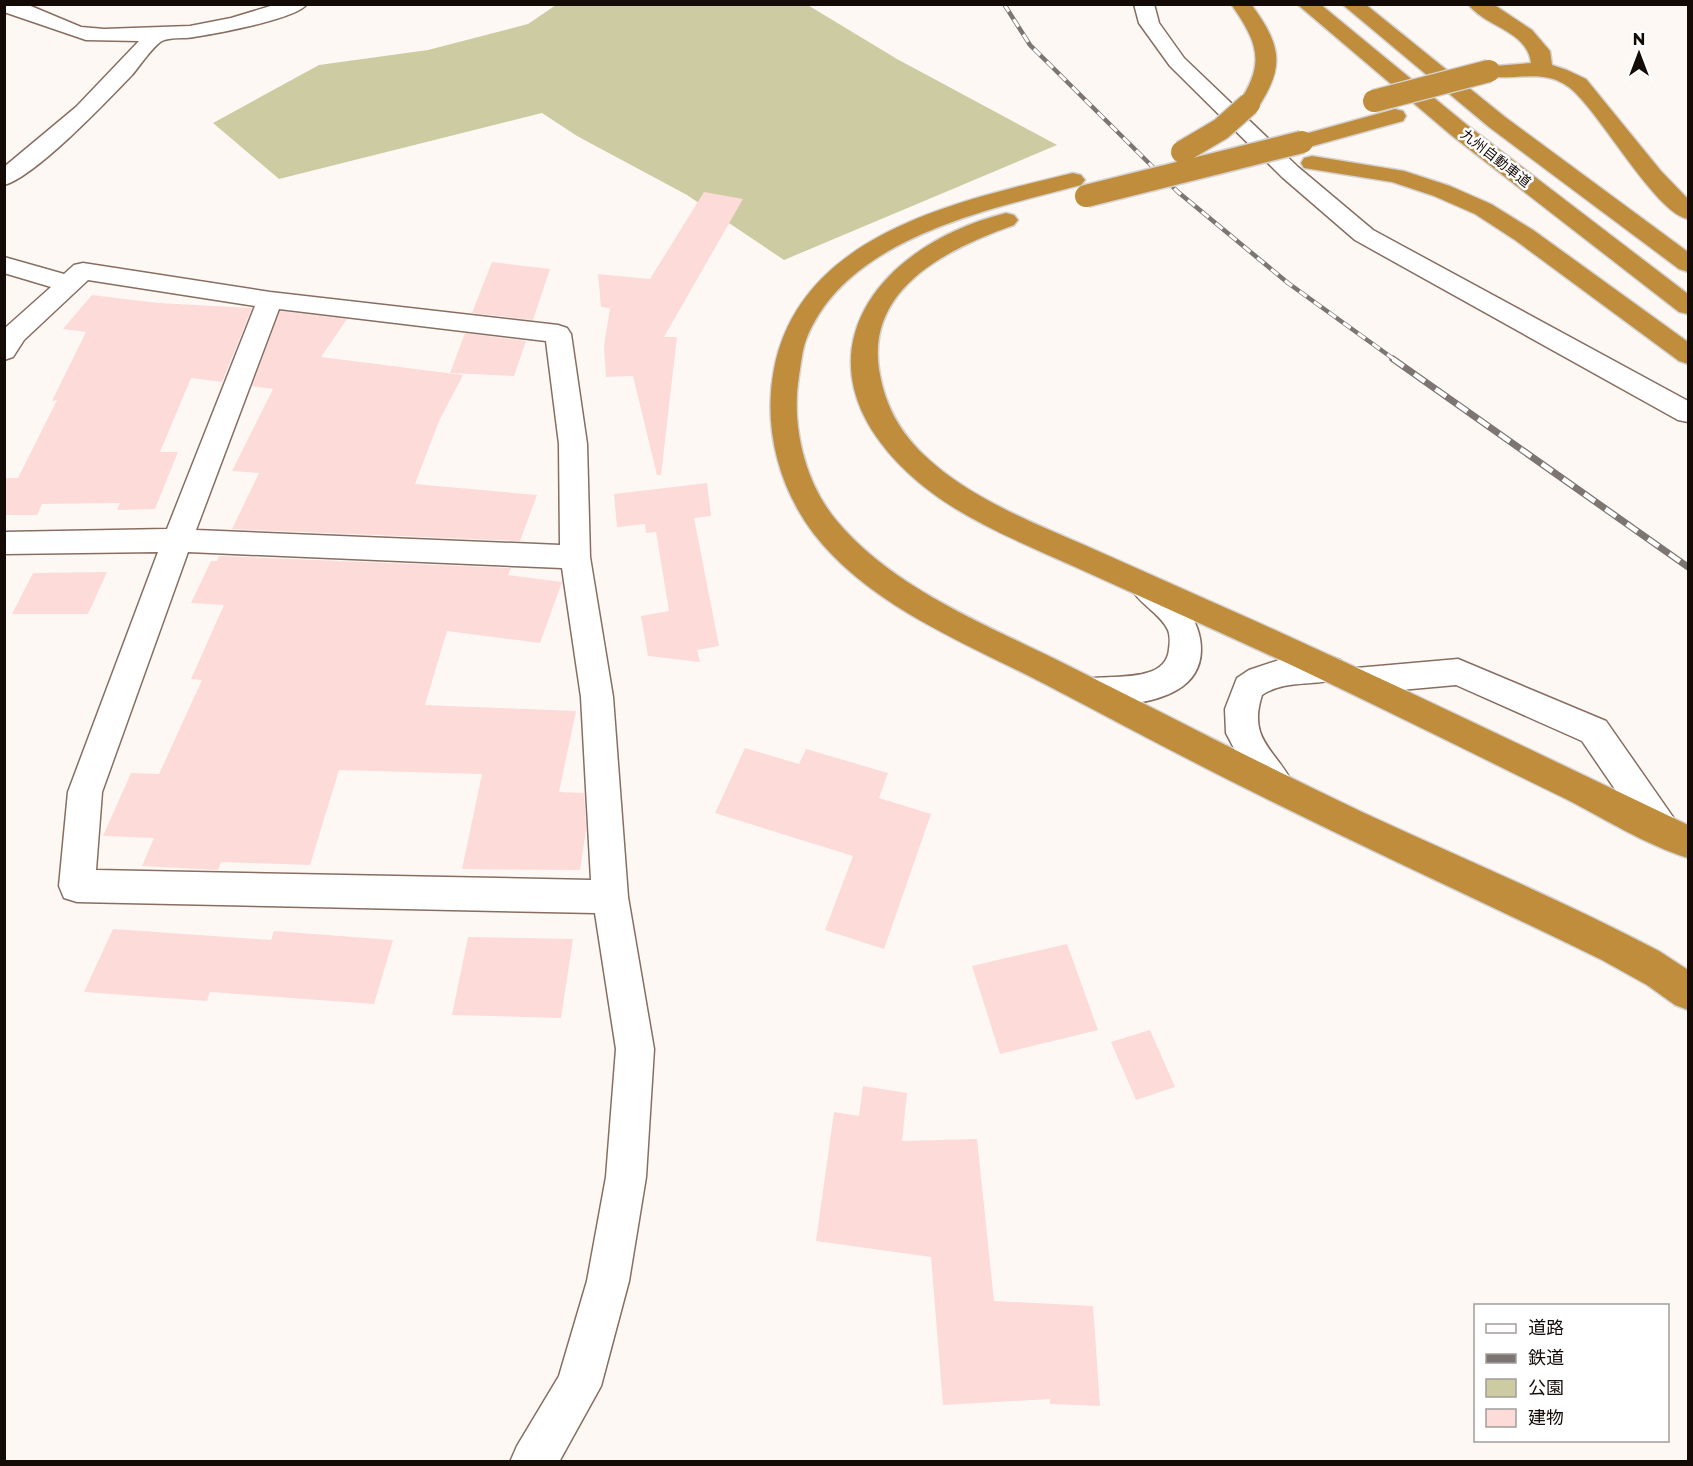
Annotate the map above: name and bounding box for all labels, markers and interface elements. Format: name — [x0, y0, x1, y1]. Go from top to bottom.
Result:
north arrow — [1609, 24, 1669, 84]
text: N — [1633, 30, 1645, 49]
street label: 九州自動車道 — [1457, 125, 1535, 191]
legend — [1474, 1304, 1669, 1442]
text: 道路 — [1528, 1317, 1564, 1339]
text: 鉄道 — [1528, 1347, 1564, 1369]
text: 公園 — [1528, 1377, 1564, 1399]
text: 建物 — [1528, 1407, 1564, 1429]

